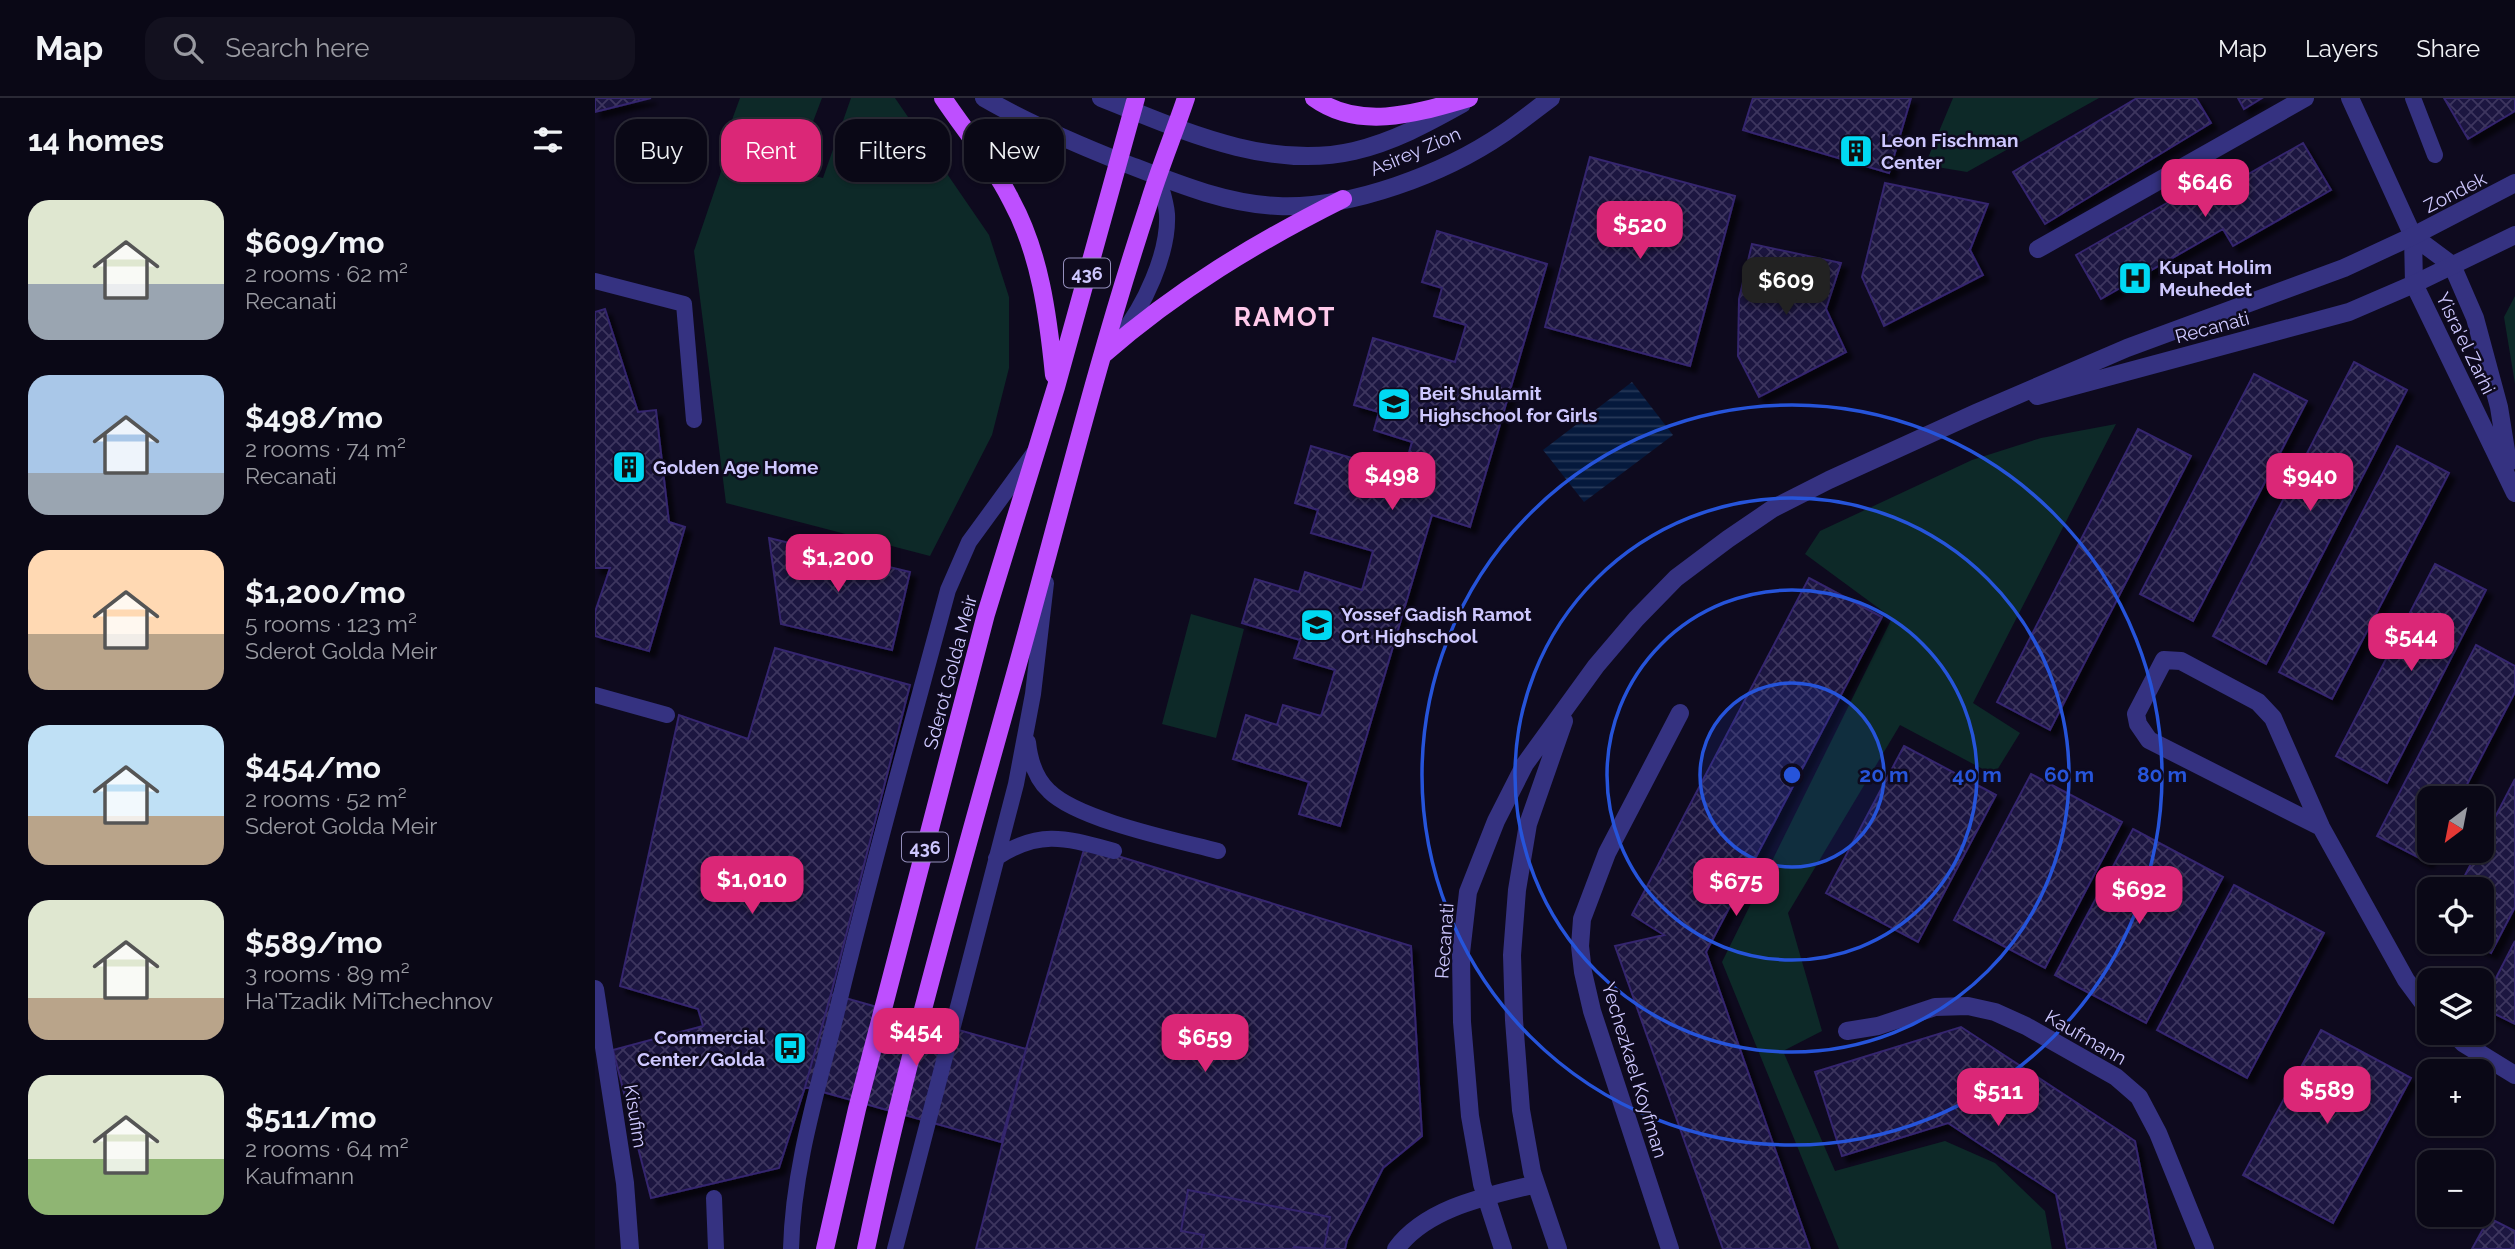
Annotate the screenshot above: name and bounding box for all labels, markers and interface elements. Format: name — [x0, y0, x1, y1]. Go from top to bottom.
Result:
search box — [145, 17, 635, 80]
text: Map — [35, 29, 103, 68]
icon: search — [169, 29, 207, 67]
text: Search here — [225, 33, 370, 63]
text: Map — [2218, 34, 2267, 63]
text: Layers — [2305, 34, 2378, 63]
text: Share — [2416, 34, 2480, 63]
chip: Buy — [616, 119, 707, 182]
chip: Rent — [721, 119, 821, 182]
chip: Filters — [835, 119, 950, 182]
chip: New — [964, 119, 1064, 182]
icon: filters — [529, 121, 567, 159]
street label: Asirey Zion — [1366, 122, 1464, 180]
text: 14 homes — [28, 123, 164, 158]
place label: Leon Fischman Center — [1881, 129, 2018, 173]
building icon: Leon Fischman Center — [1837, 132, 1875, 170]
pin: $646 — [2164, 159, 2246, 219]
street label: Zondek — [2420, 167, 2490, 217]
text: $646 — [2177, 168, 2233, 195]
pin: $520 — [1599, 202, 1681, 261]
text: $520 — [1613, 210, 1667, 237]
text: $609/mo — [245, 225, 384, 260]
icon: home — [84, 228, 168, 312]
place label: Kupat Holim Meuhedet — [2159, 256, 2272, 300]
road number: 436 — [1064, 258, 1110, 288]
pin: $609 — [1745, 258, 1827, 317]
hospital icon: Kupat Holim Meuhedet — [2116, 259, 2154, 297]
text: 2 rooms · 62 m² — [245, 260, 408, 287]
text: $609 — [1758, 266, 1814, 293]
text: Recanati — [245, 287, 337, 314]
street label: Yisra'el Zarhi — [2432, 289, 2500, 397]
district label: RAMOT — [1234, 302, 1336, 332]
street label: Recanati — [2172, 307, 2252, 347]
place label: Beit Shulamit Highschool for Girls — [1419, 382, 1598, 426]
school or university icon: Beit Shulamit Highschool for Girls — [1375, 385, 1413, 423]
text: $498/mo — [245, 400, 383, 435]
icon: home — [84, 403, 168, 487]
text: 2 rooms · 74 m² — [245, 435, 406, 462]
building icon: Golden Age Home — [610, 448, 648, 486]
pin: $498 — [1351, 452, 1433, 512]
pin: $940 — [2269, 454, 2351, 513]
place label: Golden Age Home — [653, 456, 818, 478]
text: $498 — [1364, 461, 1420, 488]
text: Recanati — [245, 462, 337, 489]
text: $940 — [2282, 462, 2338, 489]
pin: $1,200 — [781, 534, 895, 594]
text: $1,200 — [802, 543, 874, 570]
text: $1,200/mo — [245, 575, 405, 610]
icon: home — [84, 578, 168, 662]
street label: Sderot Golda Meir — [919, 592, 981, 752]
place label: Yossef Gadish Ramot Ort Highschool — [1341, 603, 1532, 647]
school or university icon: Yossef Gadish Ramot Ort Highschool — [1298, 606, 1336, 644]
text: 5 rooms · 123 m² — [245, 610, 417, 637]
pin: $544 — [2370, 614, 2452, 673]
text: $544 — [2384, 622, 2438, 649]
text: Sderot Golda Meir — [245, 637, 437, 664]
text: $454/mo — [245, 750, 381, 785]
icon: home — [84, 753, 168, 837]
text: 20 m — [1859, 762, 1909, 787]
text: 40 m — [1952, 762, 2002, 787]
text: 60 m — [2044, 762, 2094, 787]
text: 80 m — [2137, 762, 2187, 787]
centre of rings — [1780, 763, 1804, 787]
text: 2 rooms · 52 m² — [245, 785, 407, 812]
north arrow — [2417, 786, 2494, 863]
map controls — [2417, 786, 2494, 1227]
text: Sderot Golda Meir — [245, 812, 437, 839]
road number: 436 — [902, 832, 948, 862]
pin: $1,010 — [695, 856, 809, 916]
pin: $675 — [1695, 858, 1777, 918]
text: $1,010 — [717, 865, 787, 892]
pin: $692 — [2098, 866, 2180, 926]
text: $675 — [1709, 867, 1763, 894]
text: $692 — [2111, 875, 2167, 902]
button: locate — [2417, 877, 2494, 954]
street label: Recanati — [1430, 902, 1458, 980]
text: $589/mo — [245, 925, 383, 960]
icon: home — [84, 928, 168, 1012]
text: 3 rooms · 89 m² — [245, 960, 410, 987]
button: layers — [2417, 968, 2494, 1045]
street label: Yechezkael Koyfman — [1598, 979, 1672, 1161]
text: Ha'Tzadik MiTchechnov — [245, 987, 493, 1014]
street label: Kaufmann — [2041, 1005, 2131, 1069]
pin: $454 — [875, 1009, 957, 1068]
pin: $659 — [1164, 1014, 1246, 1074]
text: $454 — [889, 1017, 943, 1044]
text: $659 — [1178, 1023, 1232, 1050]
place label: Commercial Center/Golda — [637, 1026, 766, 1070]
bus stop icon: Commercial Center/Golda — [771, 1029, 809, 1067]
button: + — [2417, 1059, 2494, 1136]
pin: $589 — [2286, 1066, 2368, 1126]
pin: $511 — [1957, 1068, 2039, 1128]
text: $589 — [2300, 1075, 2354, 1102]
text: $511 — [1973, 1077, 2023, 1104]
street label: Kisufim — [620, 1083, 652, 1149]
text: $511/mo — [245, 1100, 376, 1135]
icon: home — [84, 1103, 168, 1187]
text: 2 rooms · 64 m² — [245, 1135, 409, 1162]
button: − — [2417, 1150, 2494, 1227]
text: Kaufmann — [245, 1162, 354, 1189]

